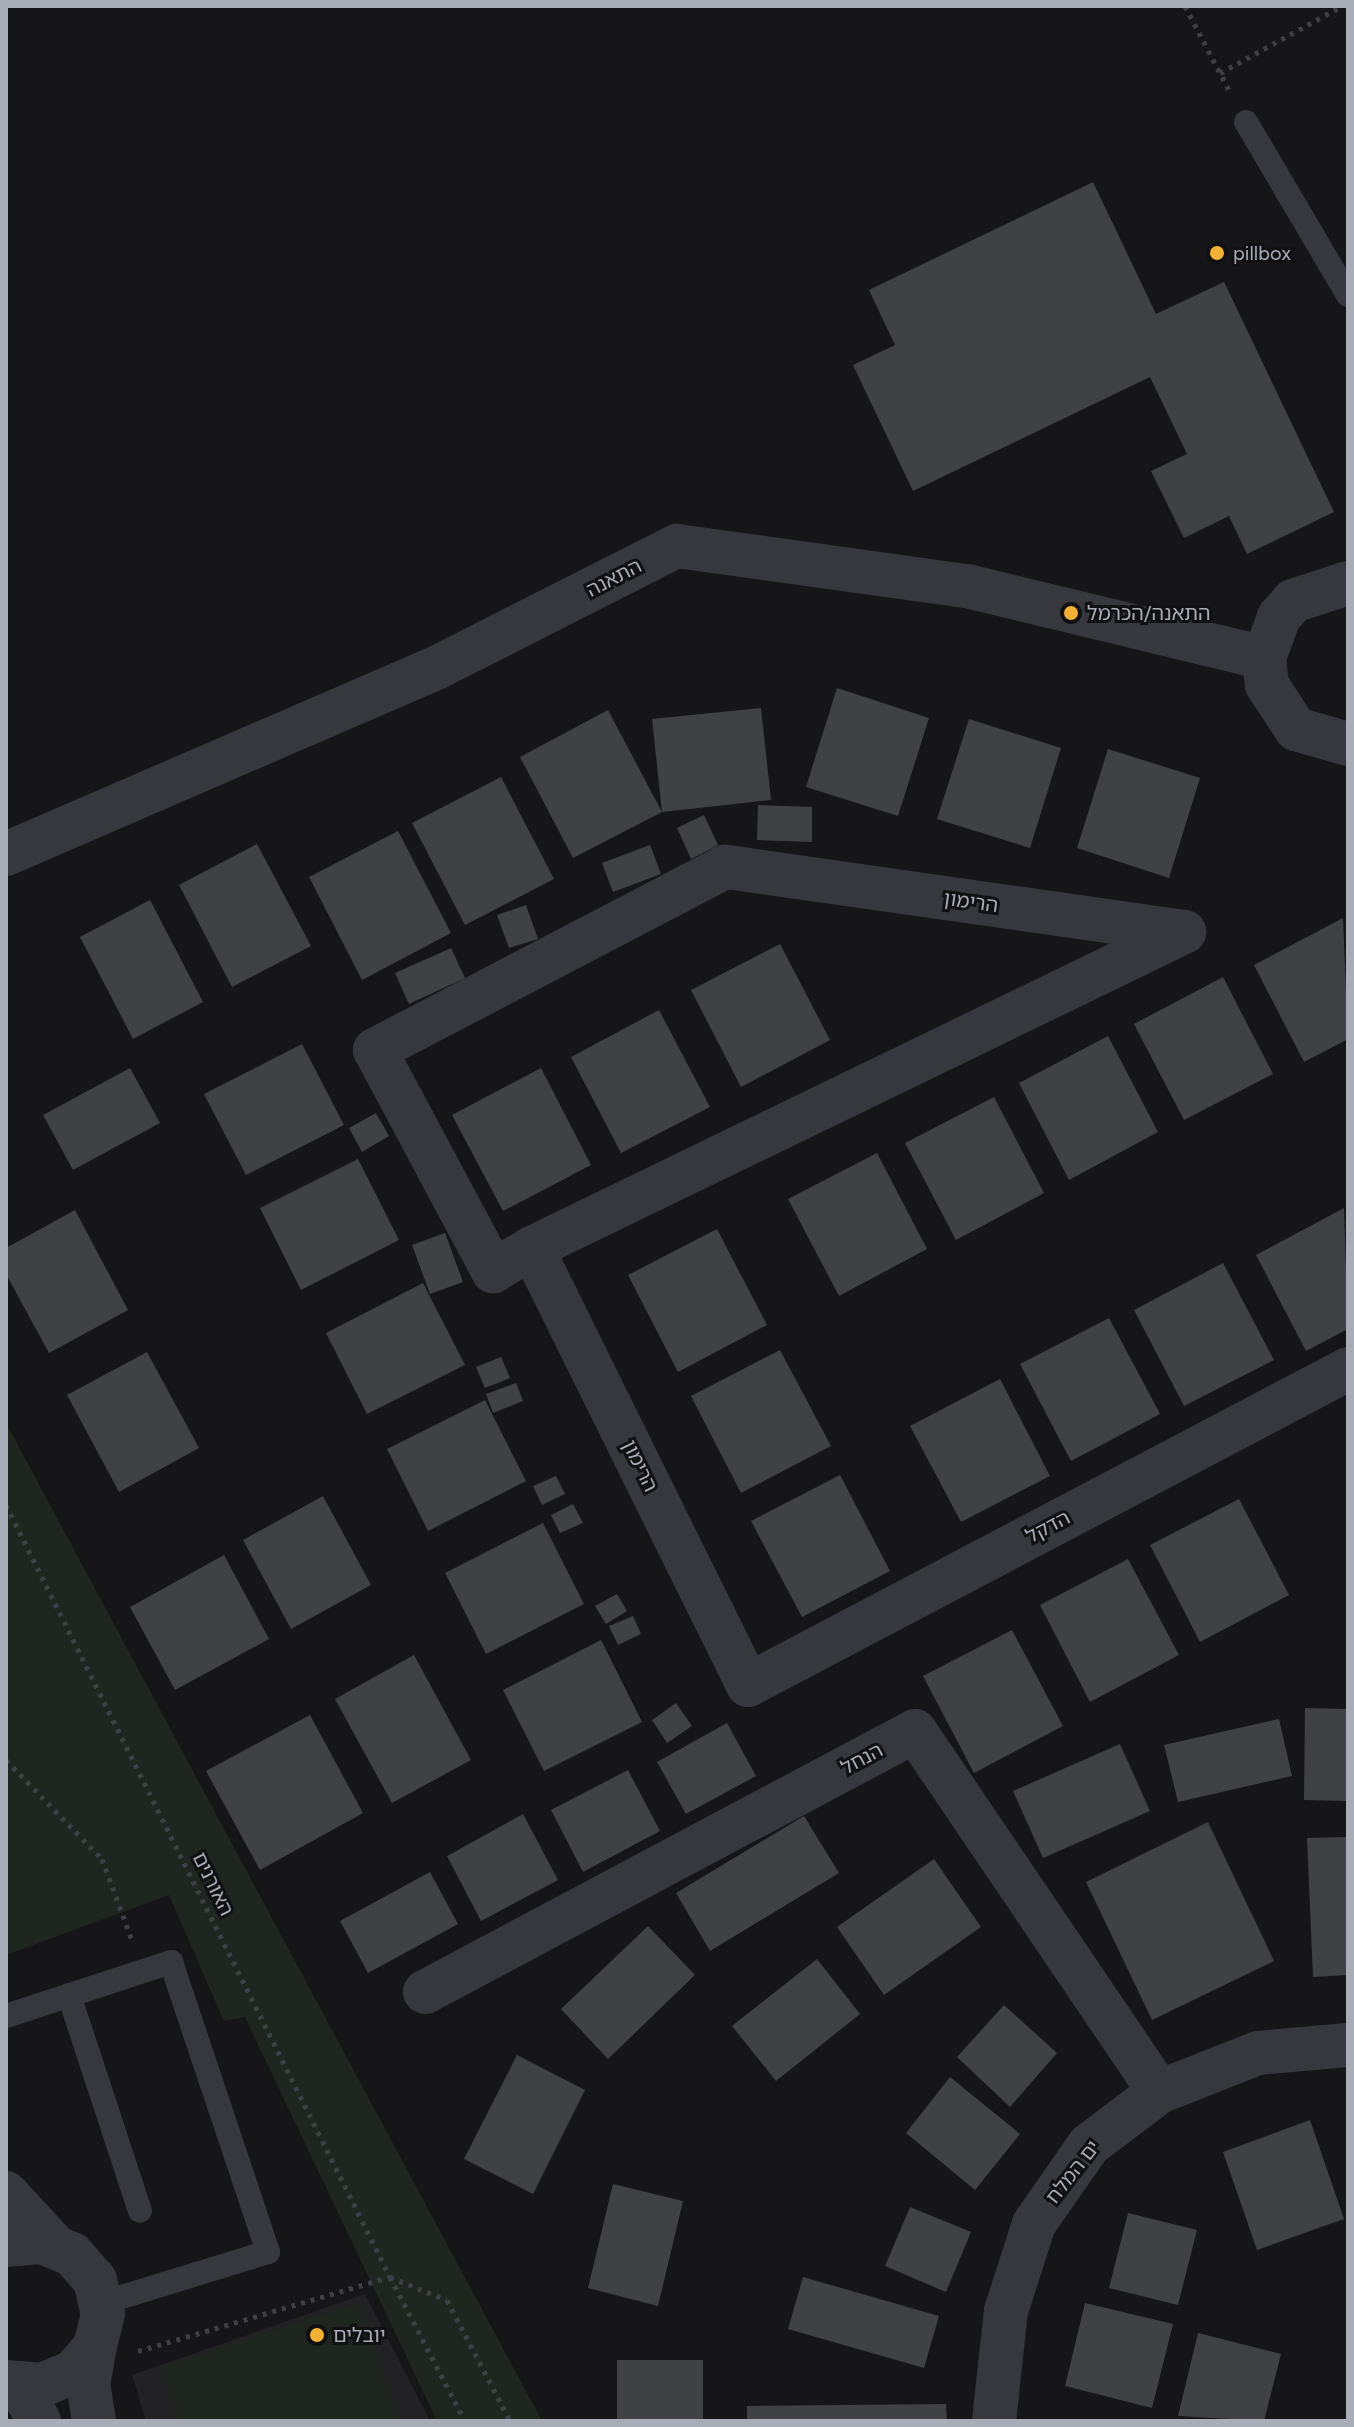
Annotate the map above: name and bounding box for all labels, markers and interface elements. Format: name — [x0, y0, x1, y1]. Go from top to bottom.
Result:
place label: pillbox — [1233, 241, 1291, 265]
marker: pillbox — [1208, 244, 1226, 262]
street label: התאנה — [582, 554, 646, 602]
place label: התאנה/הכרמל — [1087, 601, 1211, 625]
marker: התאנה/הכרמל — [1062, 604, 1080, 622]
street label: הרימון — [942, 886, 1000, 918]
street label: הרימון — [617, 1436, 663, 1496]
street label: הדקל — [1022, 1506, 1074, 1548]
street label: הנחל — [837, 1738, 887, 1780]
street label: האורנים — [187, 1848, 239, 1920]
street label: ים המלח — [1041, 2136, 1105, 2208]
place label: יובלים — [333, 2323, 386, 2347]
marker: יובלים — [308, 2326, 326, 2344]

